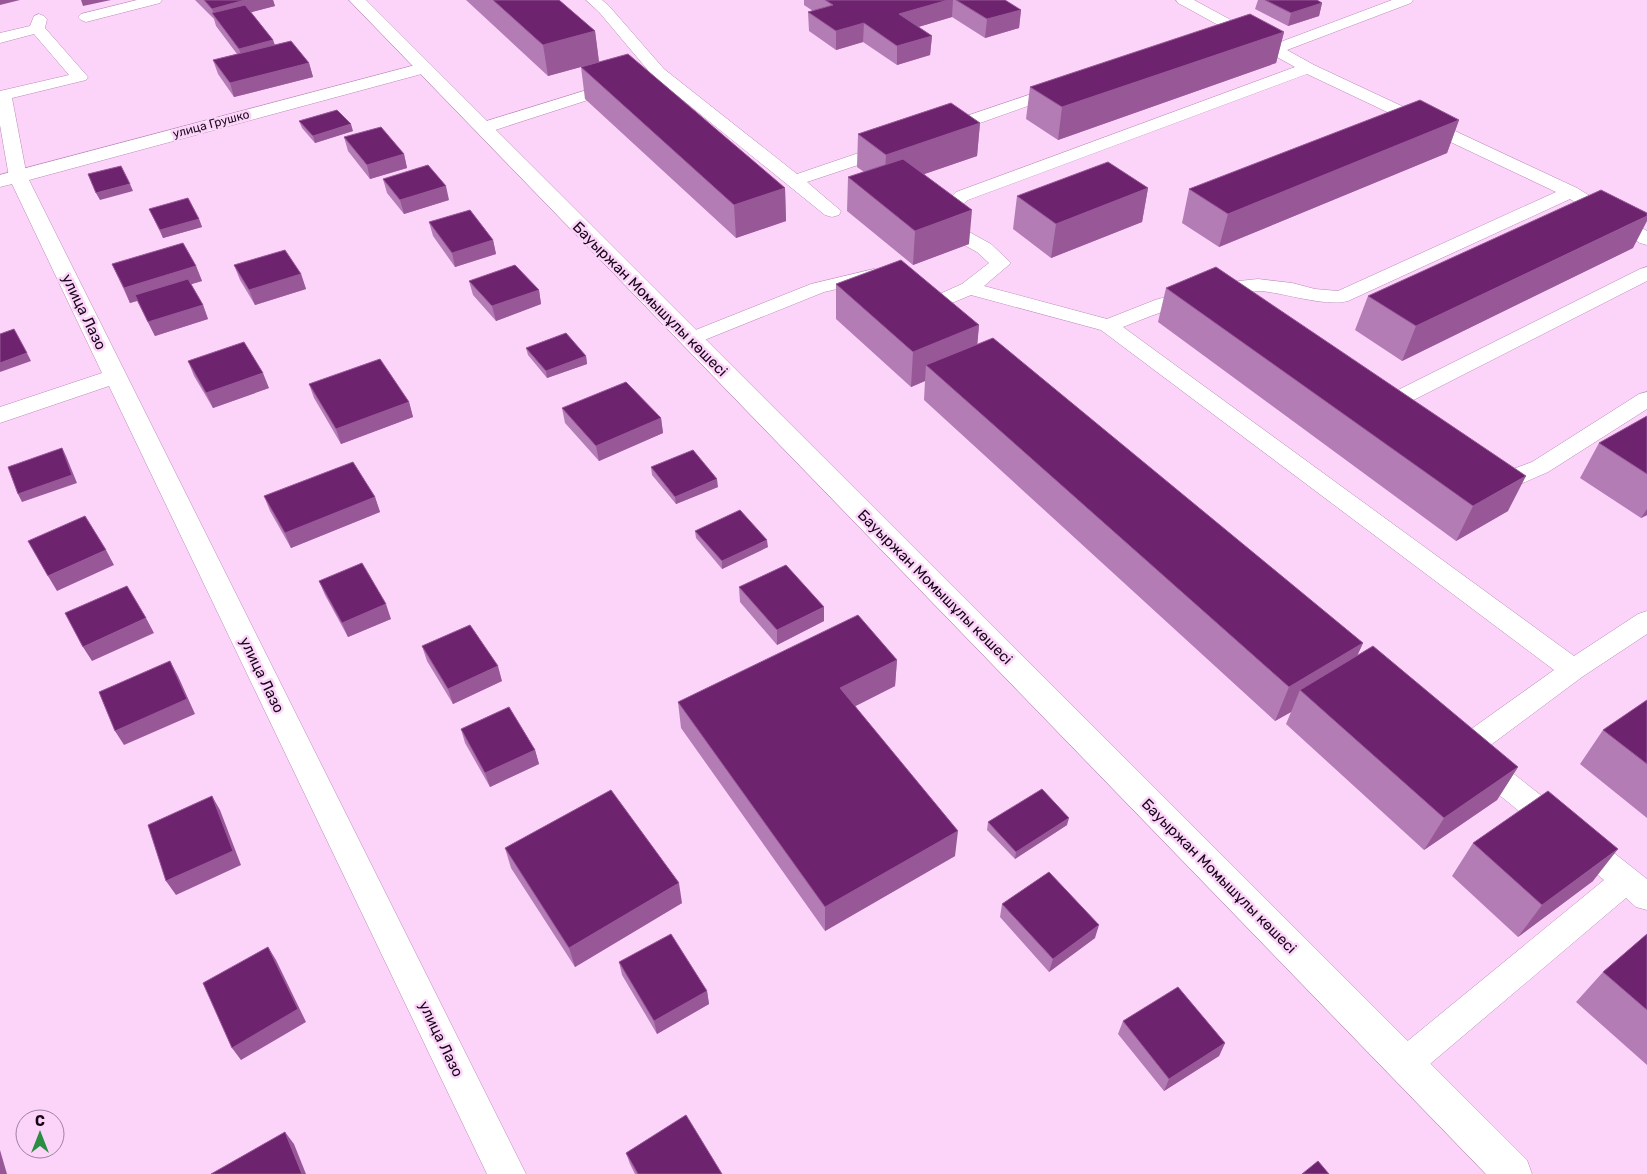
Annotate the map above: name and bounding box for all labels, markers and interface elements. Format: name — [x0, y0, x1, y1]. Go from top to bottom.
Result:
street label: улица Грушко — [171, 107, 251, 141]
street label: Бауыржан Момышұлы көшесі — [569, 218, 731, 380]
street label: улица Лазо — [58, 271, 110, 353]
street label: Бауыржан Момышұлы көшесі — [854, 506, 1016, 668]
street label: улица Лазо — [236, 634, 288, 716]
street label: Бауыржан Момышұлы көшесі — [1138, 795, 1300, 957]
street label: улица Лазо — [415, 998, 467, 1080]
north arrow — [15, 1109, 65, 1159]
text: С — [35, 1113, 45, 1130]

